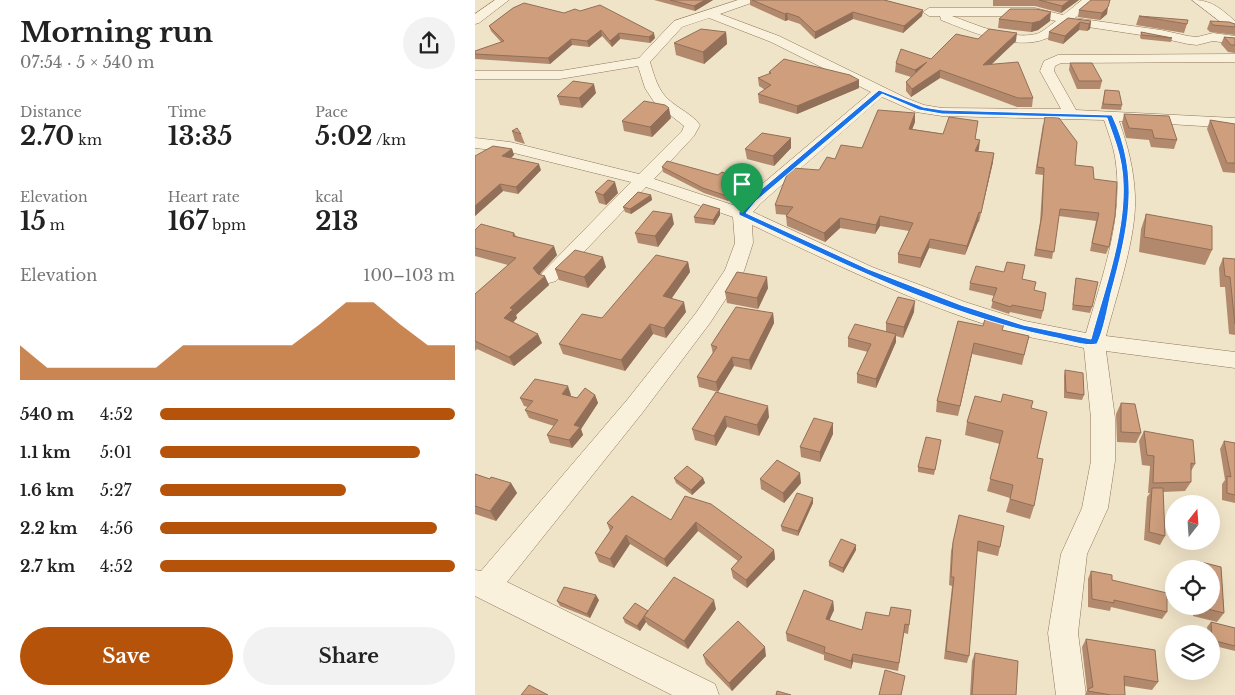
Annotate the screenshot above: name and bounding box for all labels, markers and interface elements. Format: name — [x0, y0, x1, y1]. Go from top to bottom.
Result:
text: Morning run — [20, 15, 213, 50]
button: share — [403, 17, 455, 69]
text: 07:54 · 5 × 540 m — [20, 52, 154, 72]
text: Distance — [20, 103, 82, 121]
text: Time — [168, 103, 206, 121]
text: Pace — [315, 103, 348, 121]
text: 2.70 — [20, 121, 74, 152]
text: 13:35 — [168, 121, 232, 152]
text: 5:02 — [315, 121, 372, 152]
text: km — [74, 131, 102, 149]
text: /km — [372, 131, 406, 149]
pin — [721, 163, 763, 214]
icon: arrive — [728, 170, 756, 198]
text: Elevation — [20, 188, 88, 206]
text: Heart rate — [168, 188, 240, 206]
text: kcal — [315, 188, 343, 206]
text: 15 — [20, 206, 46, 237]
text: 167 — [168, 206, 208, 237]
text: 213 — [315, 206, 358, 237]
text: m — [46, 216, 65, 234]
text: bpm — [208, 216, 246, 234]
text: Elevation — [20, 265, 97, 285]
text: 100–103 m — [363, 265, 455, 285]
text: 540 m — [20, 404, 74, 424]
text: 4:52 — [100, 404, 133, 424]
text: 1.1 km — [20, 442, 71, 462]
text: 5:01 — [100, 442, 132, 462]
text: 1.6 km — [20, 480, 74, 500]
text: 5:27 — [100, 480, 132, 500]
north arrow — [1165, 495, 1220, 550]
map controls — [1165, 495, 1220, 680]
text: 2.2 km — [20, 518, 78, 538]
text: 4:56 — [100, 518, 133, 538]
text: 2.7 km — [20, 556, 75, 576]
text: 4:52 — [100, 556, 133, 576]
button: locate — [1165, 560, 1220, 615]
button: layers — [1165, 625, 1220, 680]
button: Save — [20, 627, 233, 685]
button: Share — [243, 627, 455, 685]

